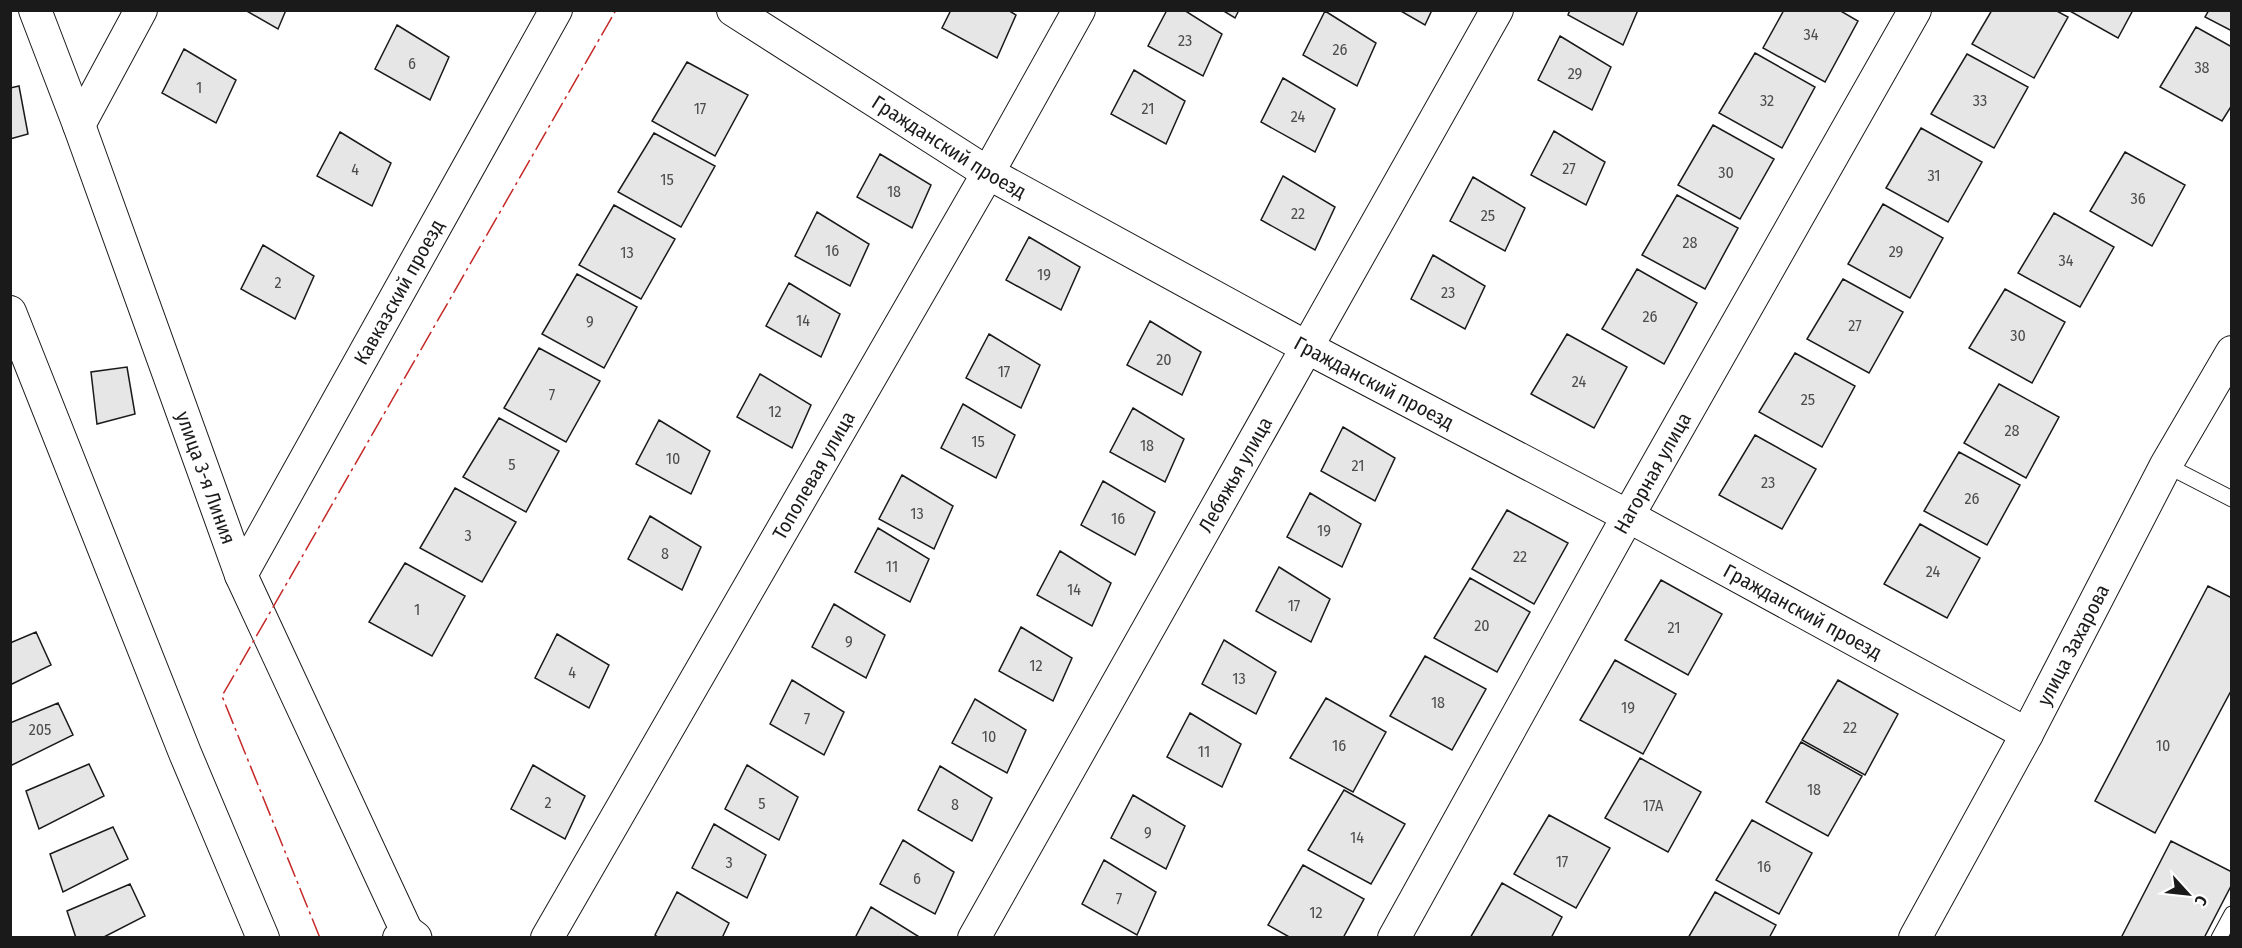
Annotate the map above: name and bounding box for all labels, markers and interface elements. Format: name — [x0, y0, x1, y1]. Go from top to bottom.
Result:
house number: 34 — [1804, 25, 1819, 44]
house number: 23 — [1178, 31, 1192, 50]
house number: 26 — [1333, 40, 1348, 59]
house number: 6 — [408, 54, 416, 73]
house number: 38 — [2194, 58, 2210, 77]
house number: 29 — [1568, 64, 1583, 83]
house number: 1 — [196, 78, 202, 97]
street label: Гражданский проезд — [868, 90, 1030, 204]
house number: 32 — [1760, 91, 1774, 110]
house number: 33 — [1973, 91, 1987, 110]
house number: 17 — [694, 99, 707, 118]
house number: 21 — [1142, 99, 1154, 118]
house number: 24 — [1291, 107, 1305, 126]
house number: 27 — [1562, 159, 1576, 178]
house number: 4 — [351, 160, 359, 179]
house number: 30 — [1718, 163, 1734, 182]
house number: 31 — [1927, 166, 1941, 185]
house number: 15 — [660, 170, 674, 189]
house number: 18 — [887, 182, 901, 201]
house number: 36 — [2130, 189, 2146, 208]
house number: 22 — [1291, 204, 1305, 223]
house number: 25 — [1481, 206, 1495, 225]
street label: Кавказский проезд — [349, 215, 449, 369]
house number: 28 — [1682, 233, 1698, 252]
house number: 16 — [825, 241, 839, 260]
house number: 29 — [1889, 242, 1904, 261]
house number: 13 — [620, 243, 634, 262]
house number: 34 — [2059, 251, 2074, 270]
house number: 19 — [1037, 265, 1051, 284]
house number: 2 — [274, 273, 282, 292]
house number: 23 — [1441, 283, 1455, 302]
house number: 26 — [1643, 307, 1658, 326]
house number: 14 — [796, 311, 810, 330]
house number: 9 — [586, 312, 594, 331]
house number: 27 — [1848, 316, 1862, 335]
house number: 30 — [2010, 326, 2026, 345]
street label: Гражданский проезд — [1290, 331, 1458, 434]
house number: 20 — [1156, 350, 1172, 369]
house number: 17 — [998, 362, 1011, 381]
house number: 24 — [1572, 372, 1586, 391]
house number: 7 — [549, 385, 556, 404]
house number: 25 — [1801, 390, 1815, 409]
house number: 12 — [768, 402, 782, 421]
street label: Тополевая улица — [767, 407, 860, 544]
street label: улица 3-я Линия — [171, 408, 241, 547]
street label: Нагорная улица — [1609, 408, 1696, 538]
street label: Лебяжья улица — [1193, 413, 1277, 536]
house number: 28 — [2004, 421, 2020, 440]
house number: 15 — [971, 432, 985, 451]
house number: 18 — [1140, 436, 1154, 455]
house number: 10 — [666, 449, 680, 468]
house number: 5 — [508, 455, 516, 474]
house number: 21 — [1352, 456, 1364, 475]
house number: 23 — [1761, 473, 1775, 492]
house number: 26 — [1965, 489, 1980, 508]
house number: 13 — [910, 504, 924, 523]
house number: 16 — [1111, 509, 1125, 528]
house number: 19 — [1317, 521, 1331, 540]
house number: 3 — [464, 526, 472, 545]
house number: 8 — [661, 544, 669, 563]
house number: 22 — [1513, 547, 1527, 566]
house number: 11 — [886, 557, 898, 576]
street label: Гражданский проезд — [1719, 559, 1886, 664]
house number: 24 — [1926, 562, 1940, 581]
house number: 14 — [1067, 580, 1081, 599]
street label: улица Захарова — [2032, 580, 2114, 710]
house number: 17 — [1288, 596, 1301, 615]
house number: 1 — [414, 600, 420, 619]
house number: 20 — [1474, 616, 1490, 635]
house number: 21 — [1668, 618, 1680, 637]
house number: 9 — [845, 632, 853, 651]
house number: 12 — [1029, 656, 1043, 675]
house number: 4 — [568, 663, 576, 682]
house number: 13 — [1232, 669, 1246, 688]
house number: 18 — [1431, 693, 1445, 712]
house number: 19 — [1621, 698, 1635, 717]
house number: 7 — [804, 709, 811, 728]
house number: 22 — [1843, 718, 1857, 737]
house number: 205 — [29, 720, 51, 739]
house number: 10 — [982, 727, 996, 746]
house number: 16 — [1332, 736, 1346, 755]
house number: 10 — [2156, 736, 2170, 755]
house number: 11 — [1198, 742, 1210, 761]
house number: 18 — [1807, 780, 1821, 799]
house number: 2 — [544, 793, 552, 812]
house number: 5 — [758, 794, 766, 813]
house number: 8 — [951, 795, 959, 814]
house number: 17А — [1643, 796, 1664, 815]
house number: 9 — [1144, 823, 1152, 842]
house number: 14 — [1350, 828, 1364, 847]
house number: 17 — [1556, 852, 1569, 871]
house number: 3 — [725, 853, 733, 872]
house number: 16 — [1757, 857, 1771, 876]
north arrow — [2158, 864, 2218, 924]
house number: 6 — [913, 869, 921, 888]
house number: 7 — [1116, 889, 1123, 908]
text: С — [2190, 893, 2211, 909]
house number: 12 — [1309, 903, 1323, 922]

